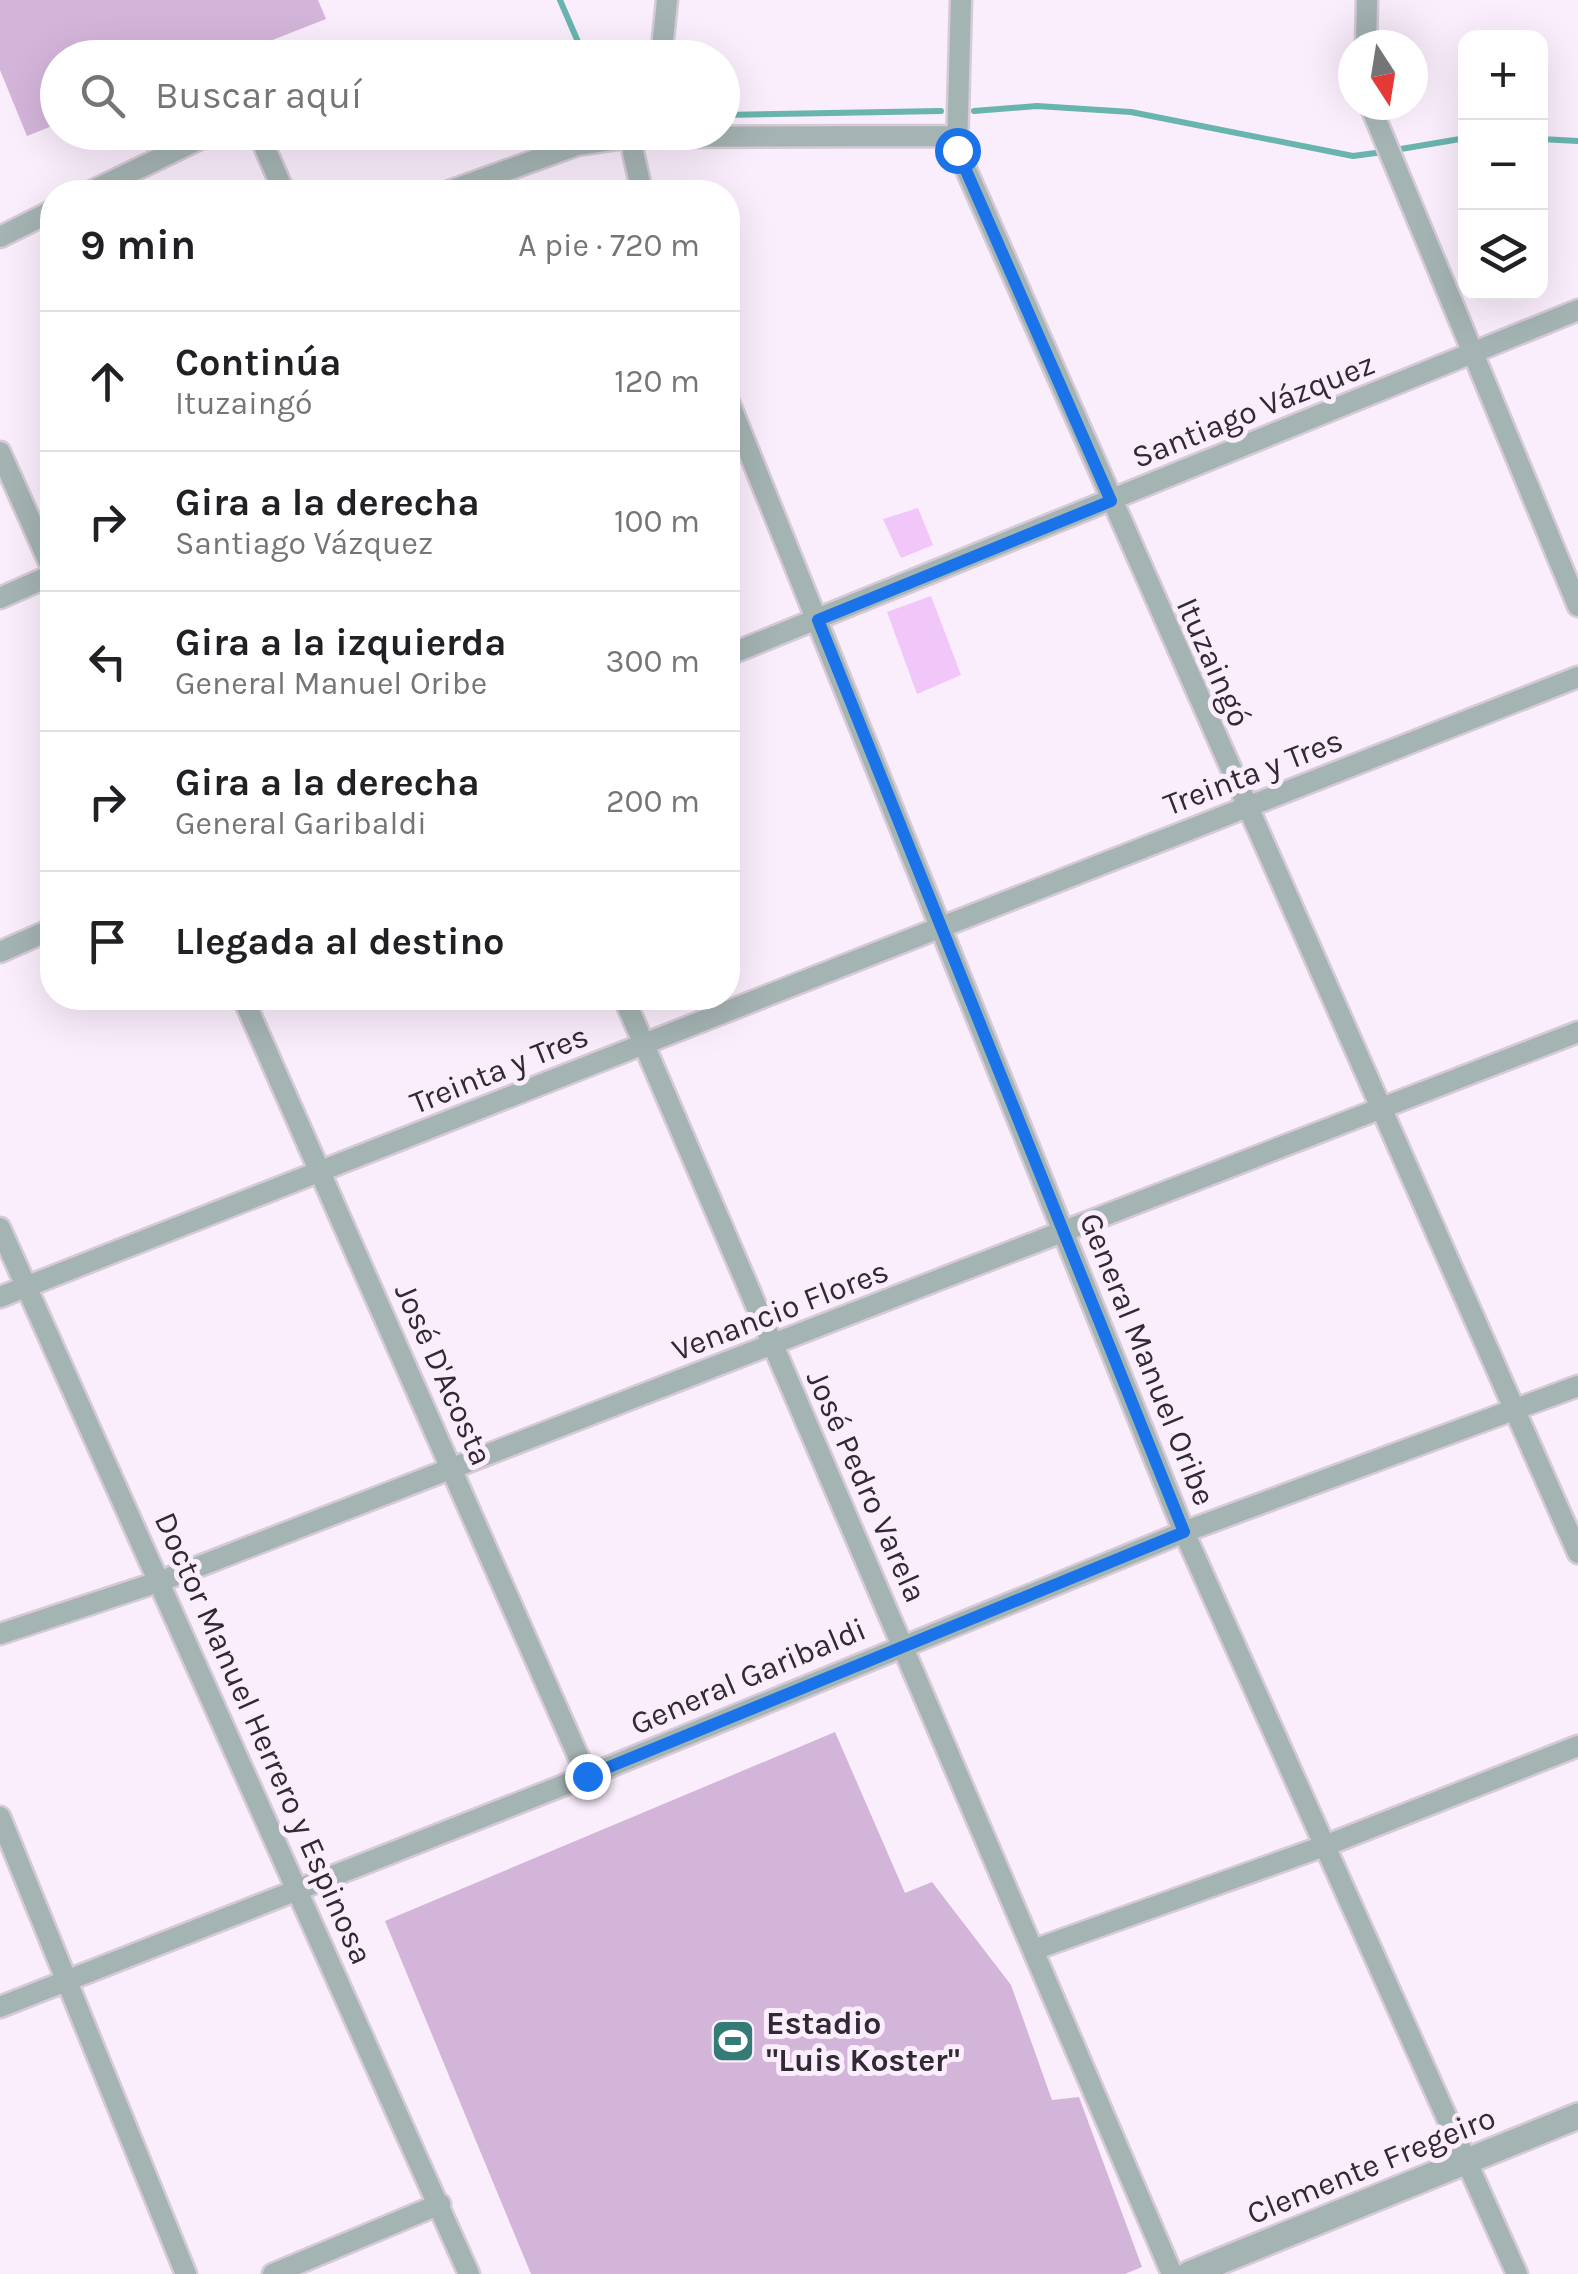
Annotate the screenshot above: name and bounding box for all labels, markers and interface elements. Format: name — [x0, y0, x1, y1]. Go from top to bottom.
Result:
north arrow — [1338, 30, 1428, 120]
map controls — [1458, 30, 1548, 300]
button: + — [1458, 30, 1548, 120]
search box — [40, 40, 740, 150]
icon: search — [75, 68, 130, 123]
text: Buscar aquí — [155, 73, 362, 118]
button: − — [1458, 120, 1548, 210]
route start — [935, 128, 981, 174]
button: layers — [1458, 210, 1548, 300]
text: 9 min — [80, 220, 196, 270]
text: A pie · 720 m — [518, 227, 700, 264]
text: Continúa — [175, 340, 341, 385]
street label: Santiago Vázquez — [1127, 345, 1380, 476]
icon: ahead — [80, 354, 135, 409]
text: 120 m — [614, 363, 700, 400]
text: Ituzaingó — [175, 385, 313, 422]
text: Gira a la derecha — [175, 480, 480, 525]
icon: right — [80, 494, 135, 549]
text: 100 m — [614, 503, 700, 540]
text: Santiago Vázquez — [175, 525, 433, 562]
street label: Ituzaingó — [1169, 592, 1258, 733]
text: Gira a la izquierda — [175, 620, 507, 665]
icon: left — [80, 634, 135, 689]
text: 300 m — [606, 643, 700, 680]
text: General Manuel Oribe — [175, 665, 487, 702]
street label: Treinta y Tres — [1158, 721, 1348, 824]
text: Gira a la derecha — [175, 760, 480, 805]
icon: right — [80, 774, 135, 829]
text: 200 m — [606, 783, 700, 820]
text: General Garibaldi — [175, 805, 427, 842]
icon: arrive — [80, 914, 135, 969]
text: Llegada al destino — [175, 919, 505, 964]
street label: Treinta y Tres — [405, 1017, 594, 1122]
street label: General Manuel Oribe — [1072, 1208, 1223, 1511]
street label: Venancio Flores — [667, 1252, 894, 1369]
street label: José D'Acosta — [387, 1277, 500, 1471]
street label: José Pedro Varela — [799, 1364, 934, 1608]
street label: Doctor Manuel Herrero y Espinosa — [147, 1506, 380, 1970]
street label: General Garibaldi — [625, 1610, 871, 1743]
route end — [565, 1754, 611, 1800]
place label: Estadio "Luis Koster" — [766, 2005, 960, 2079]
sports icon: Estadio "Luis Koster" — [710, 2018, 756, 2064]
street label: Clemente Fregeiro — [1242, 2099, 1501, 2232]

